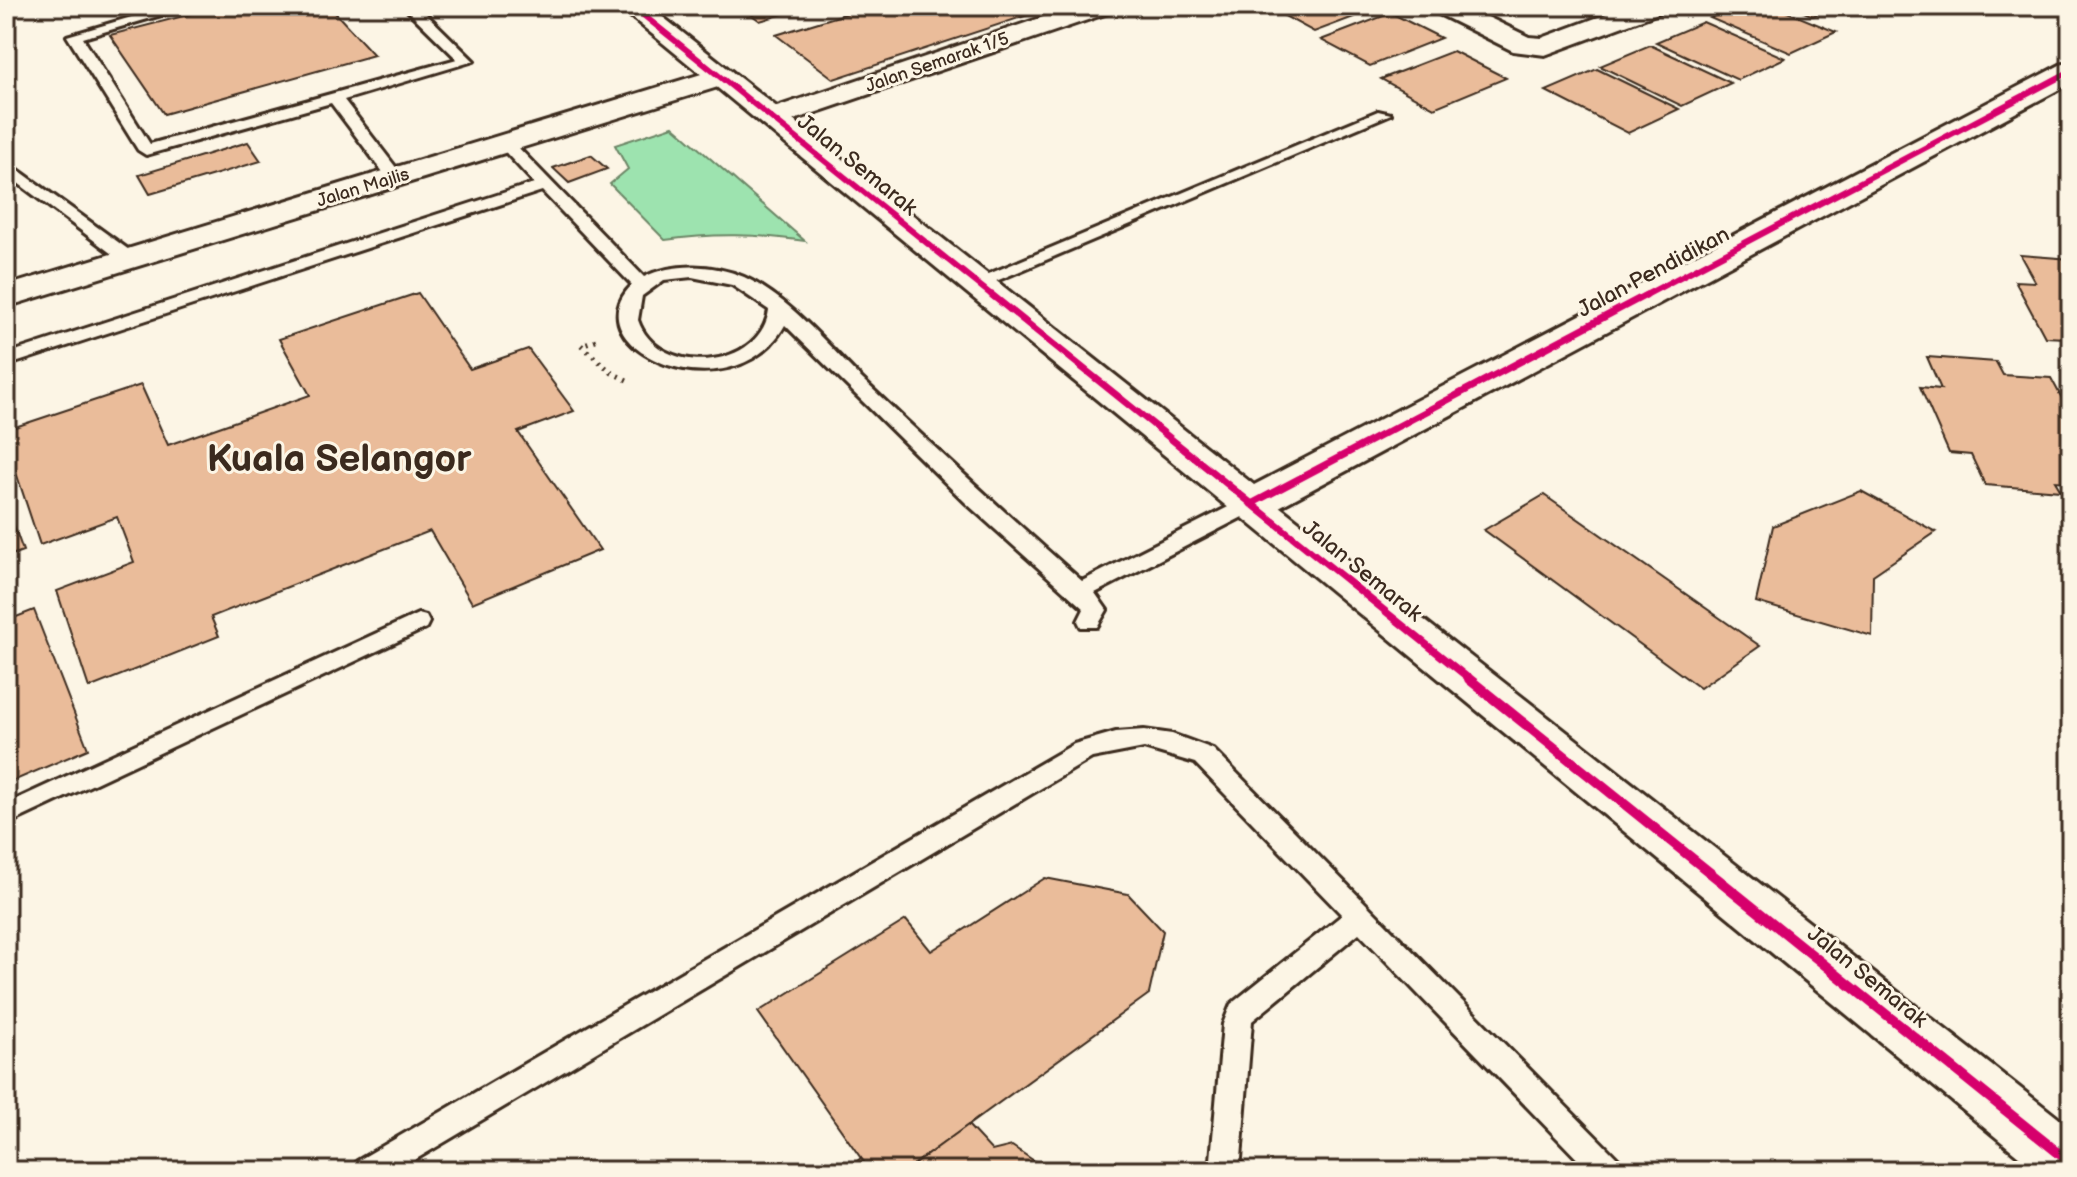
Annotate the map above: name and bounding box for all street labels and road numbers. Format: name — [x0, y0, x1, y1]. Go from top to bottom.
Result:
street label: Jalan Semarak 1/5 — [863, 28, 1012, 97]
street label: Jalan Semarak — [792, 109, 923, 222]
street label: Jalan Majlis — [314, 163, 412, 211]
street label: Jalan Pendidikan — [1573, 221, 1734, 324]
street label: Jalan Semarak — [1297, 515, 1428, 628]
street label: Jalan Semarak — [1802, 921, 1933, 1034]

